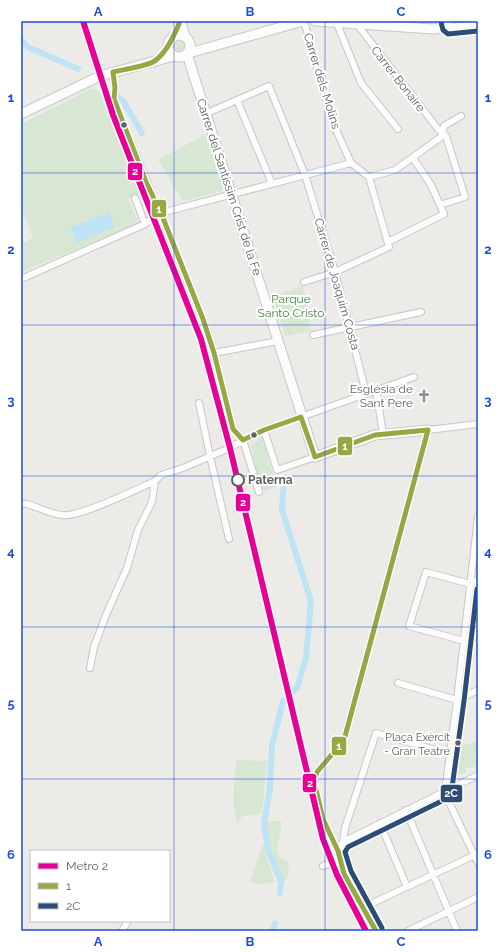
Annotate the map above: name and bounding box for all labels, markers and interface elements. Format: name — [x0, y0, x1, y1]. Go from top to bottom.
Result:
text: A — [94, 4, 103, 19]
text: B — [246, 4, 255, 19]
text: C — [397, 4, 406, 19]
street label: Carrer dels Molins — [301, 31, 343, 131]
street label: Carrer Bonaire — [368, 43, 428, 115]
text: 1 — [8, 90, 15, 105]
text: 1 — [485, 90, 492, 105]
street label: Carrer del Santíssim Crist de la Fe — [194, 97, 264, 277]
unlabelled marker — [119, 120, 129, 130]
line badge: 2 — [127, 162, 143, 181]
text: 2 — [132, 165, 138, 178]
line badge: 1 — [151, 199, 167, 218]
text: 1 — [156, 203, 162, 216]
street label: Carrer de Joaquim Costa — [311, 216, 363, 352]
text: 2 — [7, 242, 15, 257]
text: 2 — [484, 242, 492, 257]
park label: Parque Santo Cristo — [258, 292, 324, 320]
place label: Església de Sant Pere — [350, 382, 413, 410]
church icon: Església de Sant Pere — [416, 388, 432, 404]
text: 3 — [7, 393, 15, 408]
text: 3 — [484, 393, 492, 408]
unlabelled marker — [249, 430, 259, 440]
line badge: 1 — [337, 436, 353, 456]
text: 1 — [342, 440, 348, 453]
marker: Paterna — [231, 473, 245, 487]
place label: Paterna — [248, 473, 293, 487]
line badge: 2 — [235, 493, 251, 512]
text: 2 — [240, 496, 246, 509]
text: 4 — [7, 544, 15, 559]
text: 4 — [484, 544, 492, 559]
text: 5 — [7, 696, 15, 711]
text: 5 — [484, 696, 492, 711]
place label: Plaça Exèrcit - Gran Teatre — [384, 731, 451, 758]
line badge: 1 — [331, 736, 347, 756]
marker: Plaça Exèrcit - Gran Teatre — [453, 738, 463, 748]
text: 1 — [336, 740, 342, 753]
line badge: 2 — [302, 773, 317, 793]
text: 2 — [307, 777, 313, 790]
line badge: 2C — [440, 784, 463, 803]
text: 2C — [444, 787, 458, 800]
text: 6 — [7, 847, 15, 862]
text: 6 — [484, 847, 492, 862]
legend — [30, 850, 170, 922]
text: Metro 2 — [66, 859, 108, 873]
text: 1 — [66, 879, 71, 893]
text: 2C — [66, 899, 80, 913]
text: A — [94, 934, 103, 949]
text: B — [246, 934, 255, 949]
text: C — [397, 934, 406, 949]

